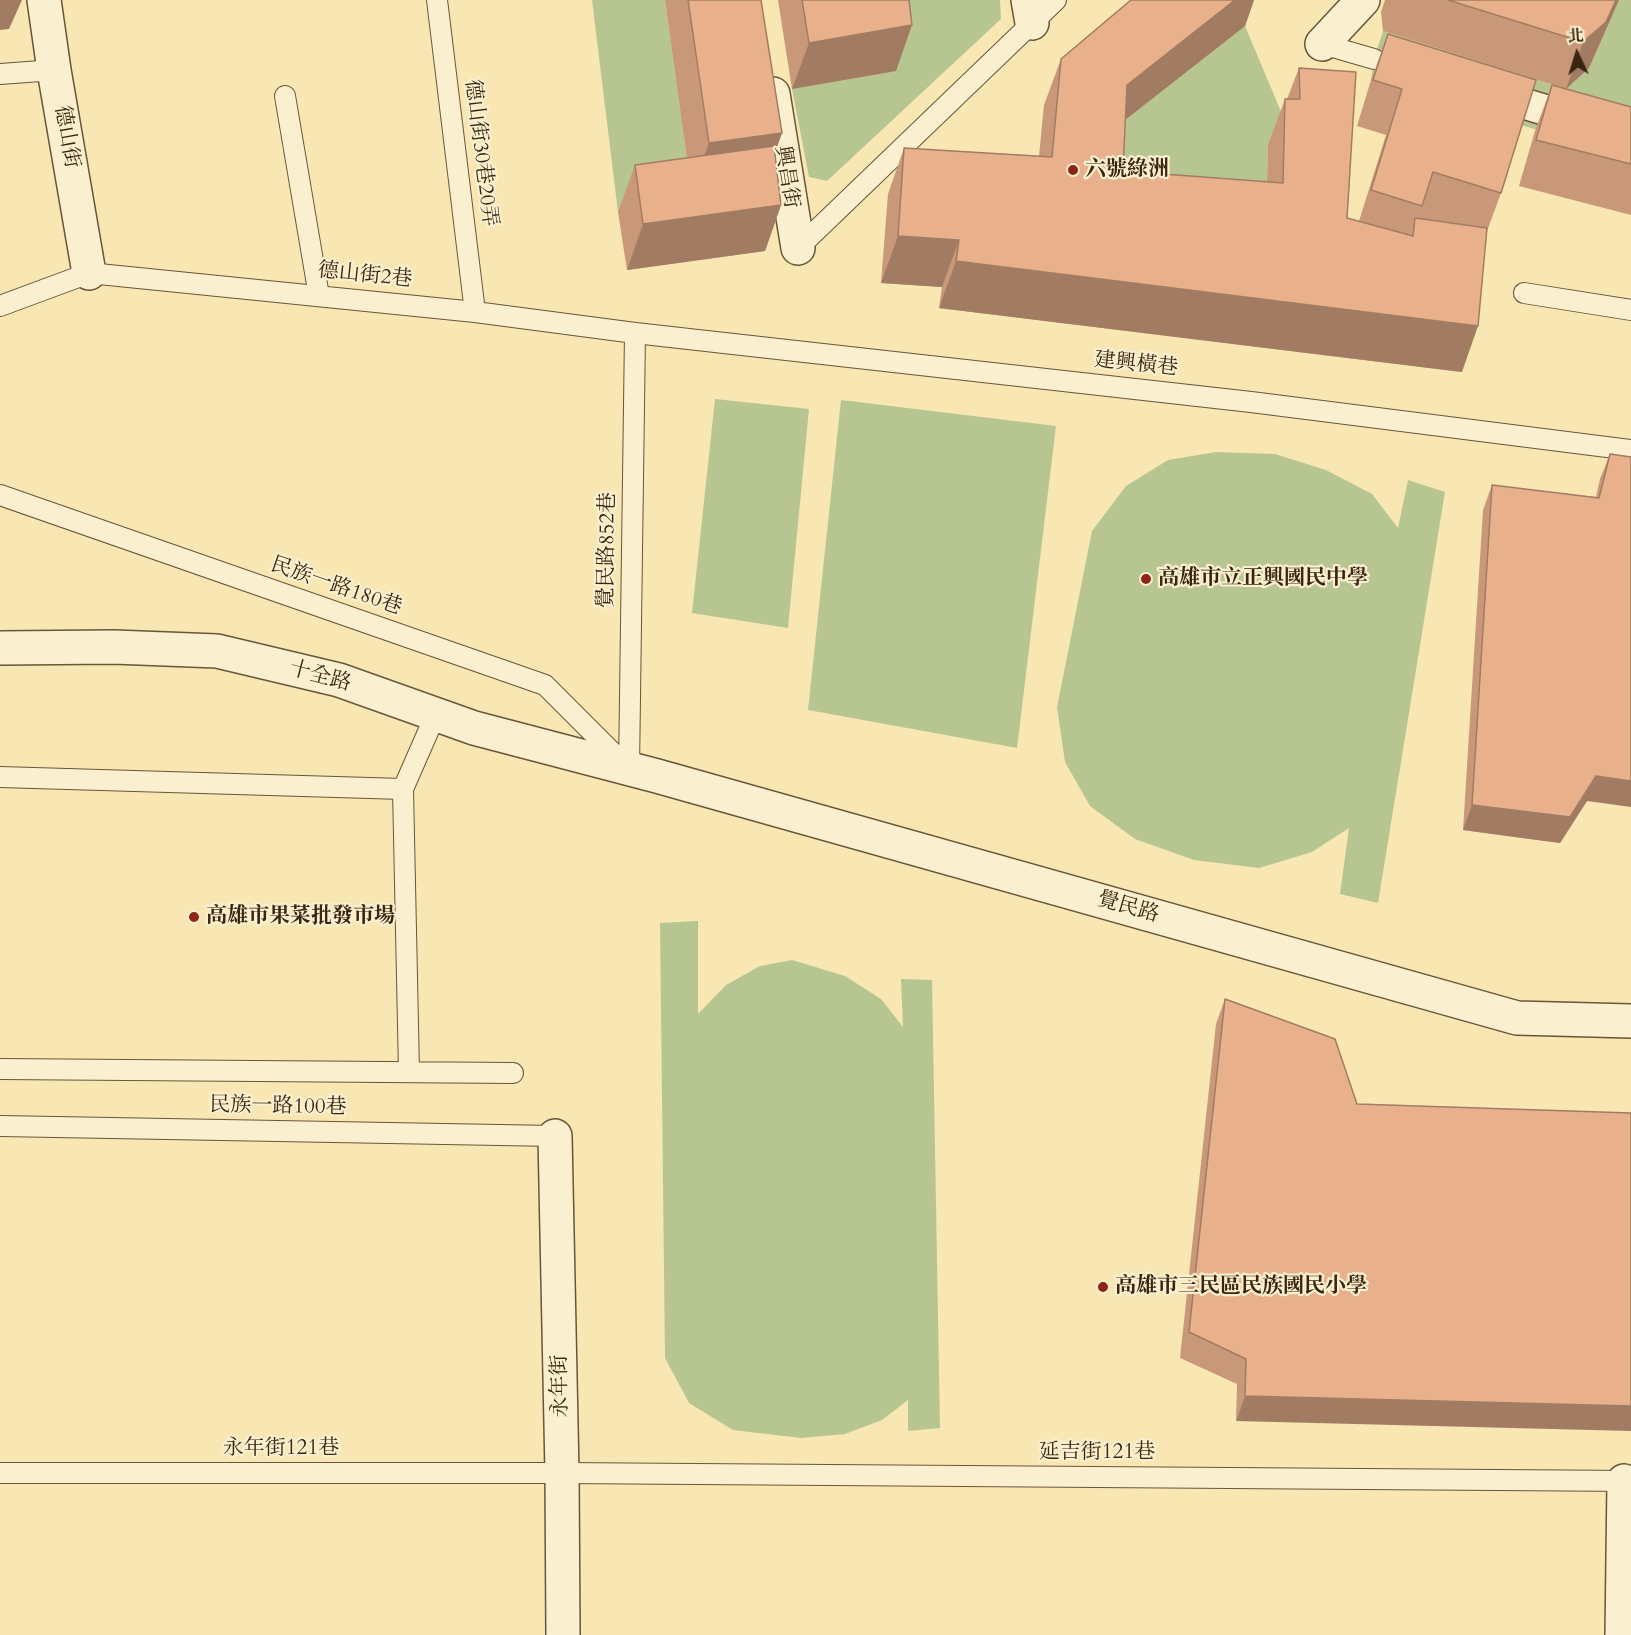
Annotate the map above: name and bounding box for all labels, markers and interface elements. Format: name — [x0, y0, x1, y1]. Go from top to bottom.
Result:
north arrow — [1547, 24, 1607, 84]
text: 北 — [1567, 25, 1584, 48]
street label: 德山街30巷20弄 — [458, 78, 502, 228]
street label: 德山街 — [48, 104, 84, 170]
street label: 興昌街 — [769, 144, 803, 210]
place label: 六號綠洲 — [1085, 157, 1169, 183]
marker: 六號綠洲 — [1066, 163, 1080, 177]
street label: 德山街2巷 — [317, 259, 413, 293]
street label: 建興橫巷 — [1093, 348, 1179, 382]
street label: 覺民路852巷 — [594, 492, 622, 608]
street label: 民族一路180巷 — [267, 553, 405, 621]
place label: 高雄市立正興國民中學 — [1158, 566, 1368, 592]
marker: 高雄市立正興國民中學 — [1139, 572, 1153, 586]
street label: 十全路 — [286, 657, 354, 697]
street label: 覺民路 — [1094, 887, 1162, 929]
place label: 高雄市果菜批發市場 — [206, 904, 395, 930]
marker: 高雄市果菜批發市場 — [187, 910, 201, 924]
street label: 民族一路100巷 — [209, 1093, 347, 1121]
place label: 高雄市三民區民族國民小學 — [1115, 1274, 1367, 1300]
marker: 高雄市三民區民族國民小學 — [1096, 1280, 1110, 1294]
street label: 永年街 — [548, 1354, 574, 1418]
street label: 永年街121巷 — [223, 1436, 339, 1462]
street label: 延吉街121巷 — [1039, 1440, 1155, 1466]

